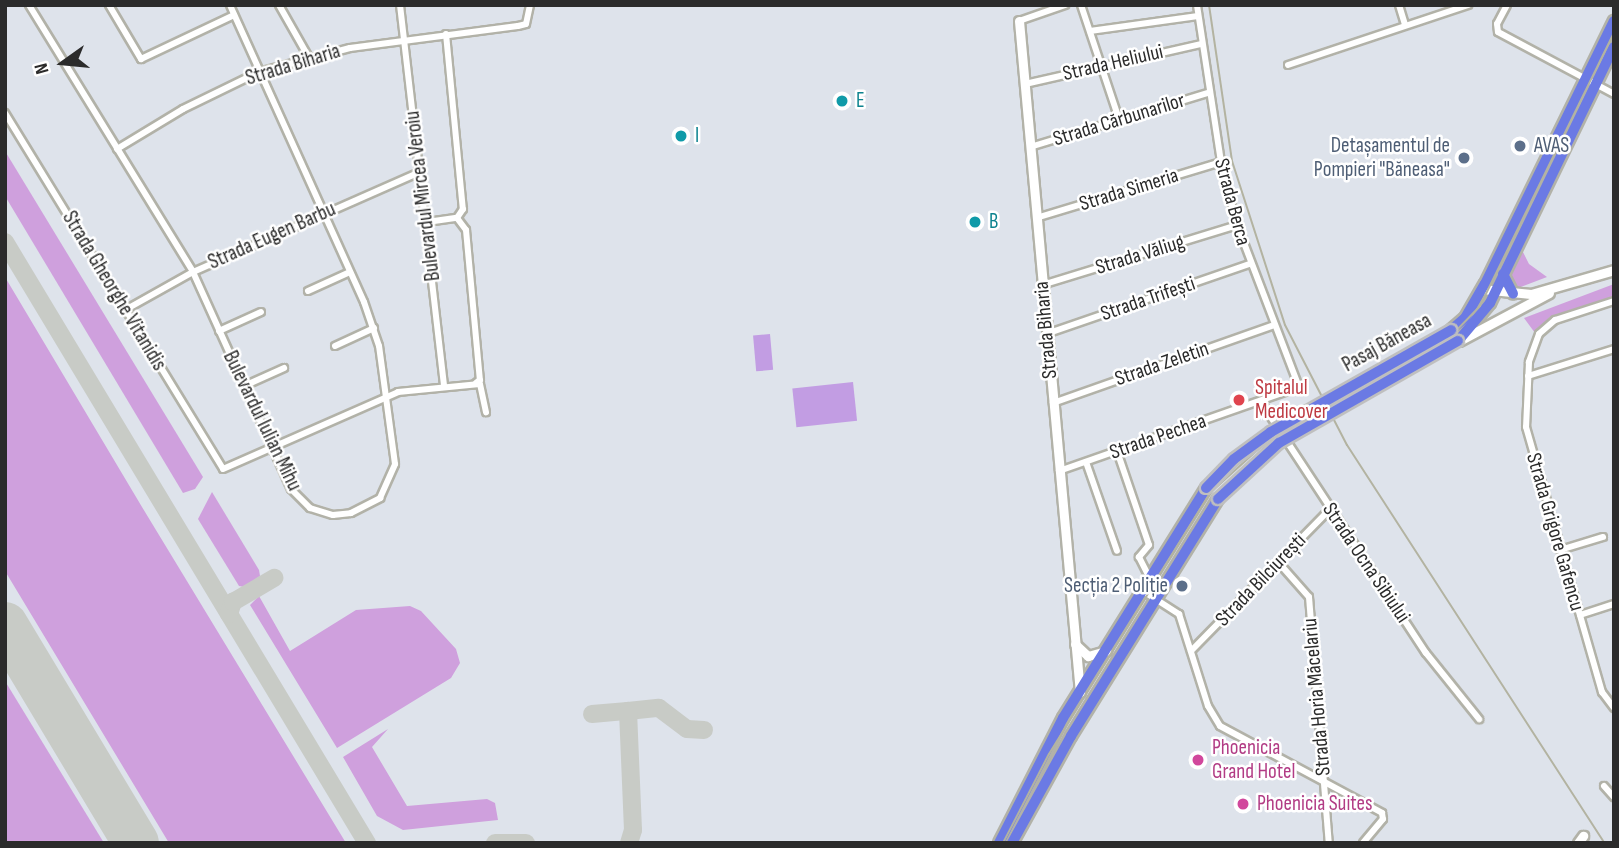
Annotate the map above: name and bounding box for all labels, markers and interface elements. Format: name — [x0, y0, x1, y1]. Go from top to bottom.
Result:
north arrow — [28, 28, 98, 98]
street label: Strada Biharia — [243, 39, 343, 91]
street label: Strada Heliului — [1060, 39, 1166, 87]
text: N — [30, 61, 55, 76]
place label: E — [856, 88, 865, 114]
street label: Strada Cărbunarilor — [1050, 88, 1188, 152]
marker: E — [834, 93, 850, 109]
street label: Bulevardul Mircea Veroiu — [400, 109, 446, 283]
place label: I — [695, 123, 699, 149]
marker: I — [673, 128, 689, 144]
place label: Detașamentul de Pompieri "Băneasa" — [1314, 133, 1450, 183]
place label: AVAS — [1534, 133, 1569, 159]
marker: AVAS — [1512, 138, 1528, 154]
marker: Detașamentul de Pompieri "Băneasa" — [1456, 150, 1472, 166]
street label: Strada Berca — [1208, 156, 1256, 248]
street label: Strada Simeria — [1076, 163, 1182, 217]
street label: Strada Eugen Barbu — [204, 197, 340, 275]
street label: Strada Gheorghe Vitanidis — [56, 207, 172, 375]
place label: B — [989, 209, 998, 235]
marker: B — [967, 214, 983, 230]
street label: Strada Văliug — [1092, 230, 1188, 280]
street label: Strada Trifești — [1097, 271, 1199, 327]
street label: Strada Biharia — [1029, 280, 1063, 380]
street label: Pasaj Băneasa — [1338, 308, 1436, 378]
street label: Strada Zeletin — [1112, 336, 1212, 392]
street label: Bulevardul Iulian Mihu — [217, 347, 307, 495]
place label: Spitalul Medicover — [1255, 375, 1328, 425]
marker: Spitalul Medicover — [1229, 390, 1249, 410]
street label: Strada Pechea — [1106, 409, 1210, 465]
street label: Strada Grigore Gafencu — [1520, 450, 1590, 614]
street label: Strada Ocna Sibiului — [1317, 498, 1415, 628]
street label: Strada Bilciurești — [1210, 528, 1312, 632]
place label: Secția 2 Poliție — [1064, 573, 1168, 599]
marker: Secția 2 Poliție — [1174, 578, 1190, 594]
street label: Strada Horia Măcelariu — [1298, 617, 1336, 777]
place label: Phoenicia Grand Hotel — [1212, 735, 1295, 785]
marker: Phoenicia Grand Hotel — [1190, 752, 1206, 768]
place label: Phoenicia Suites — [1257, 791, 1373, 817]
marker: Phoenicia Suites — [1235, 796, 1251, 812]

